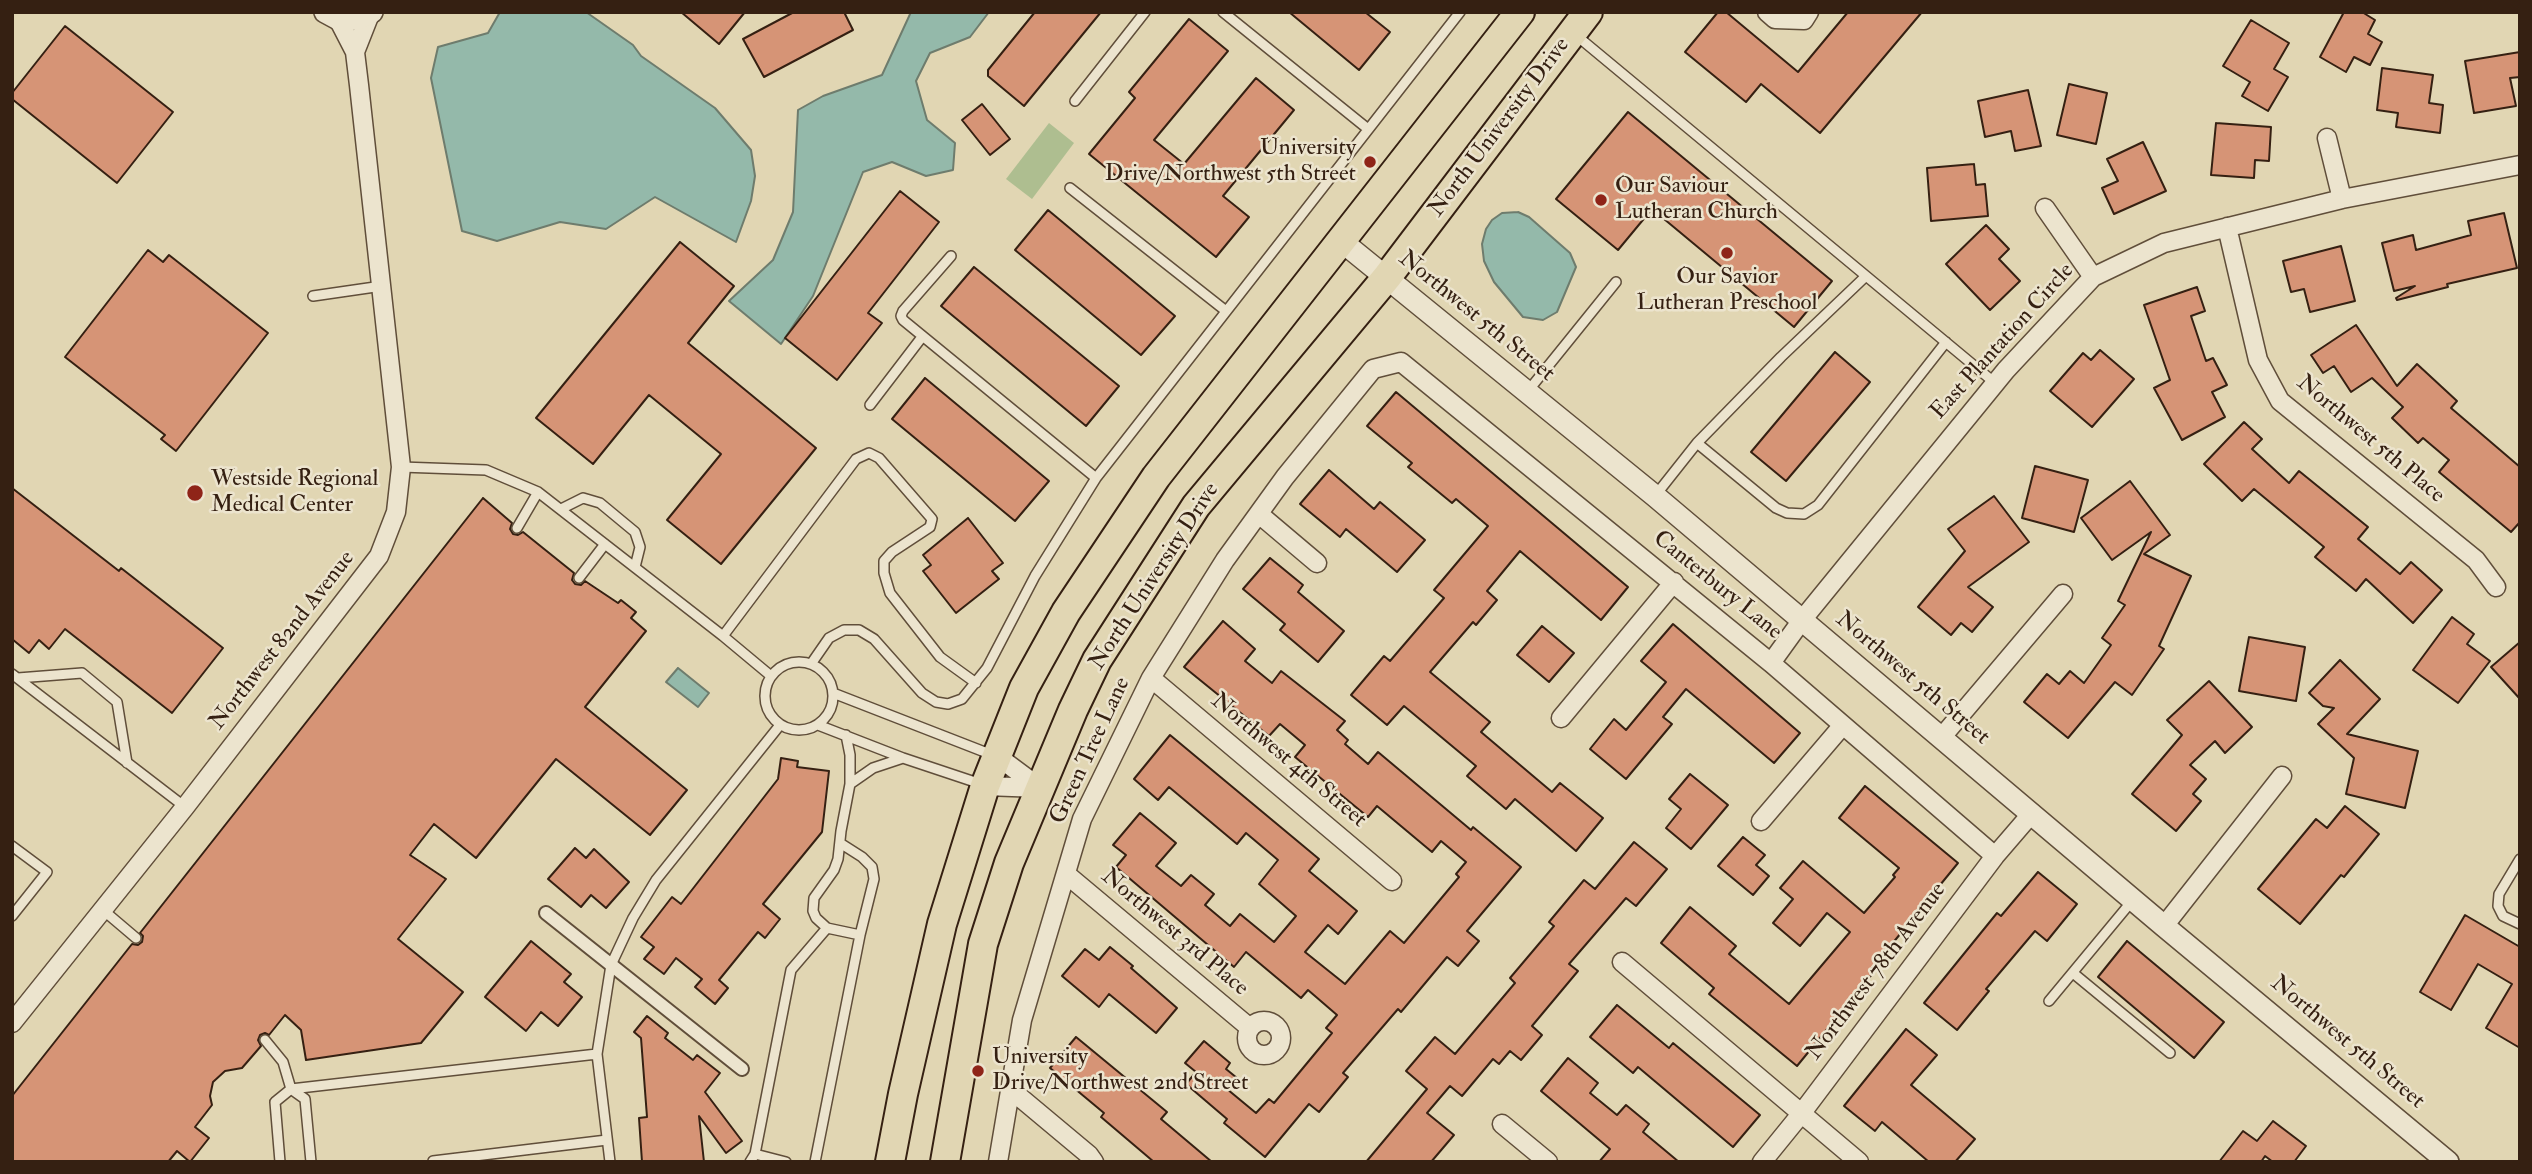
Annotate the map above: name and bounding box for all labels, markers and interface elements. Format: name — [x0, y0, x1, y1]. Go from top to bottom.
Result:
street label: North University Drive — [1424, 33, 1576, 223]
place label: University Drive/Northwest 5th Street — [1105, 135, 1356, 189]
marker: University Drive/Northwest 5th Street — [1362, 154, 1378, 170]
place label: Our Saviour Lutheran Church — [1615, 173, 1778, 227]
marker: Our Saviour Lutheran Church — [1593, 192, 1609, 208]
marker: Our Savior Lutheran Preschool — [1719, 245, 1735, 261]
street label: Northwest 5th Street — [1392, 246, 1560, 388]
street label: East Plantation Circle — [1926, 258, 2080, 426]
place label: Our Savior Lutheran Preschool — [1637, 264, 1817, 318]
street label: Northwest 5th Place — [2290, 370, 2450, 510]
place label: Westside Regional Medical Center — [211, 466, 378, 520]
street label: North University Drive — [1084, 478, 1226, 676]
marker: Westside Regional Medical Center — [185, 483, 205, 503]
street label: Canterbury Lane — [1647, 526, 1787, 646]
street label: Northwest 82nd Avenue — [204, 546, 362, 736]
street label: Northwest 5th Street — [1829, 607, 1995, 751]
street label: Green Tree Lane — [1045, 673, 1137, 829]
street label: Northwest 4th Street — [1204, 688, 1372, 834]
street label: Northwest 3rd Place — [1095, 863, 1253, 1003]
street label: Northwest 78th Avenue — [1801, 878, 1953, 1066]
street label: Northwest 5th Street — [2264, 971, 2430, 1115]
place label: University Drive/Northwest 2nd Street — [992, 1044, 1248, 1098]
marker: University Drive/Northwest 2nd Street — [970, 1063, 986, 1079]

